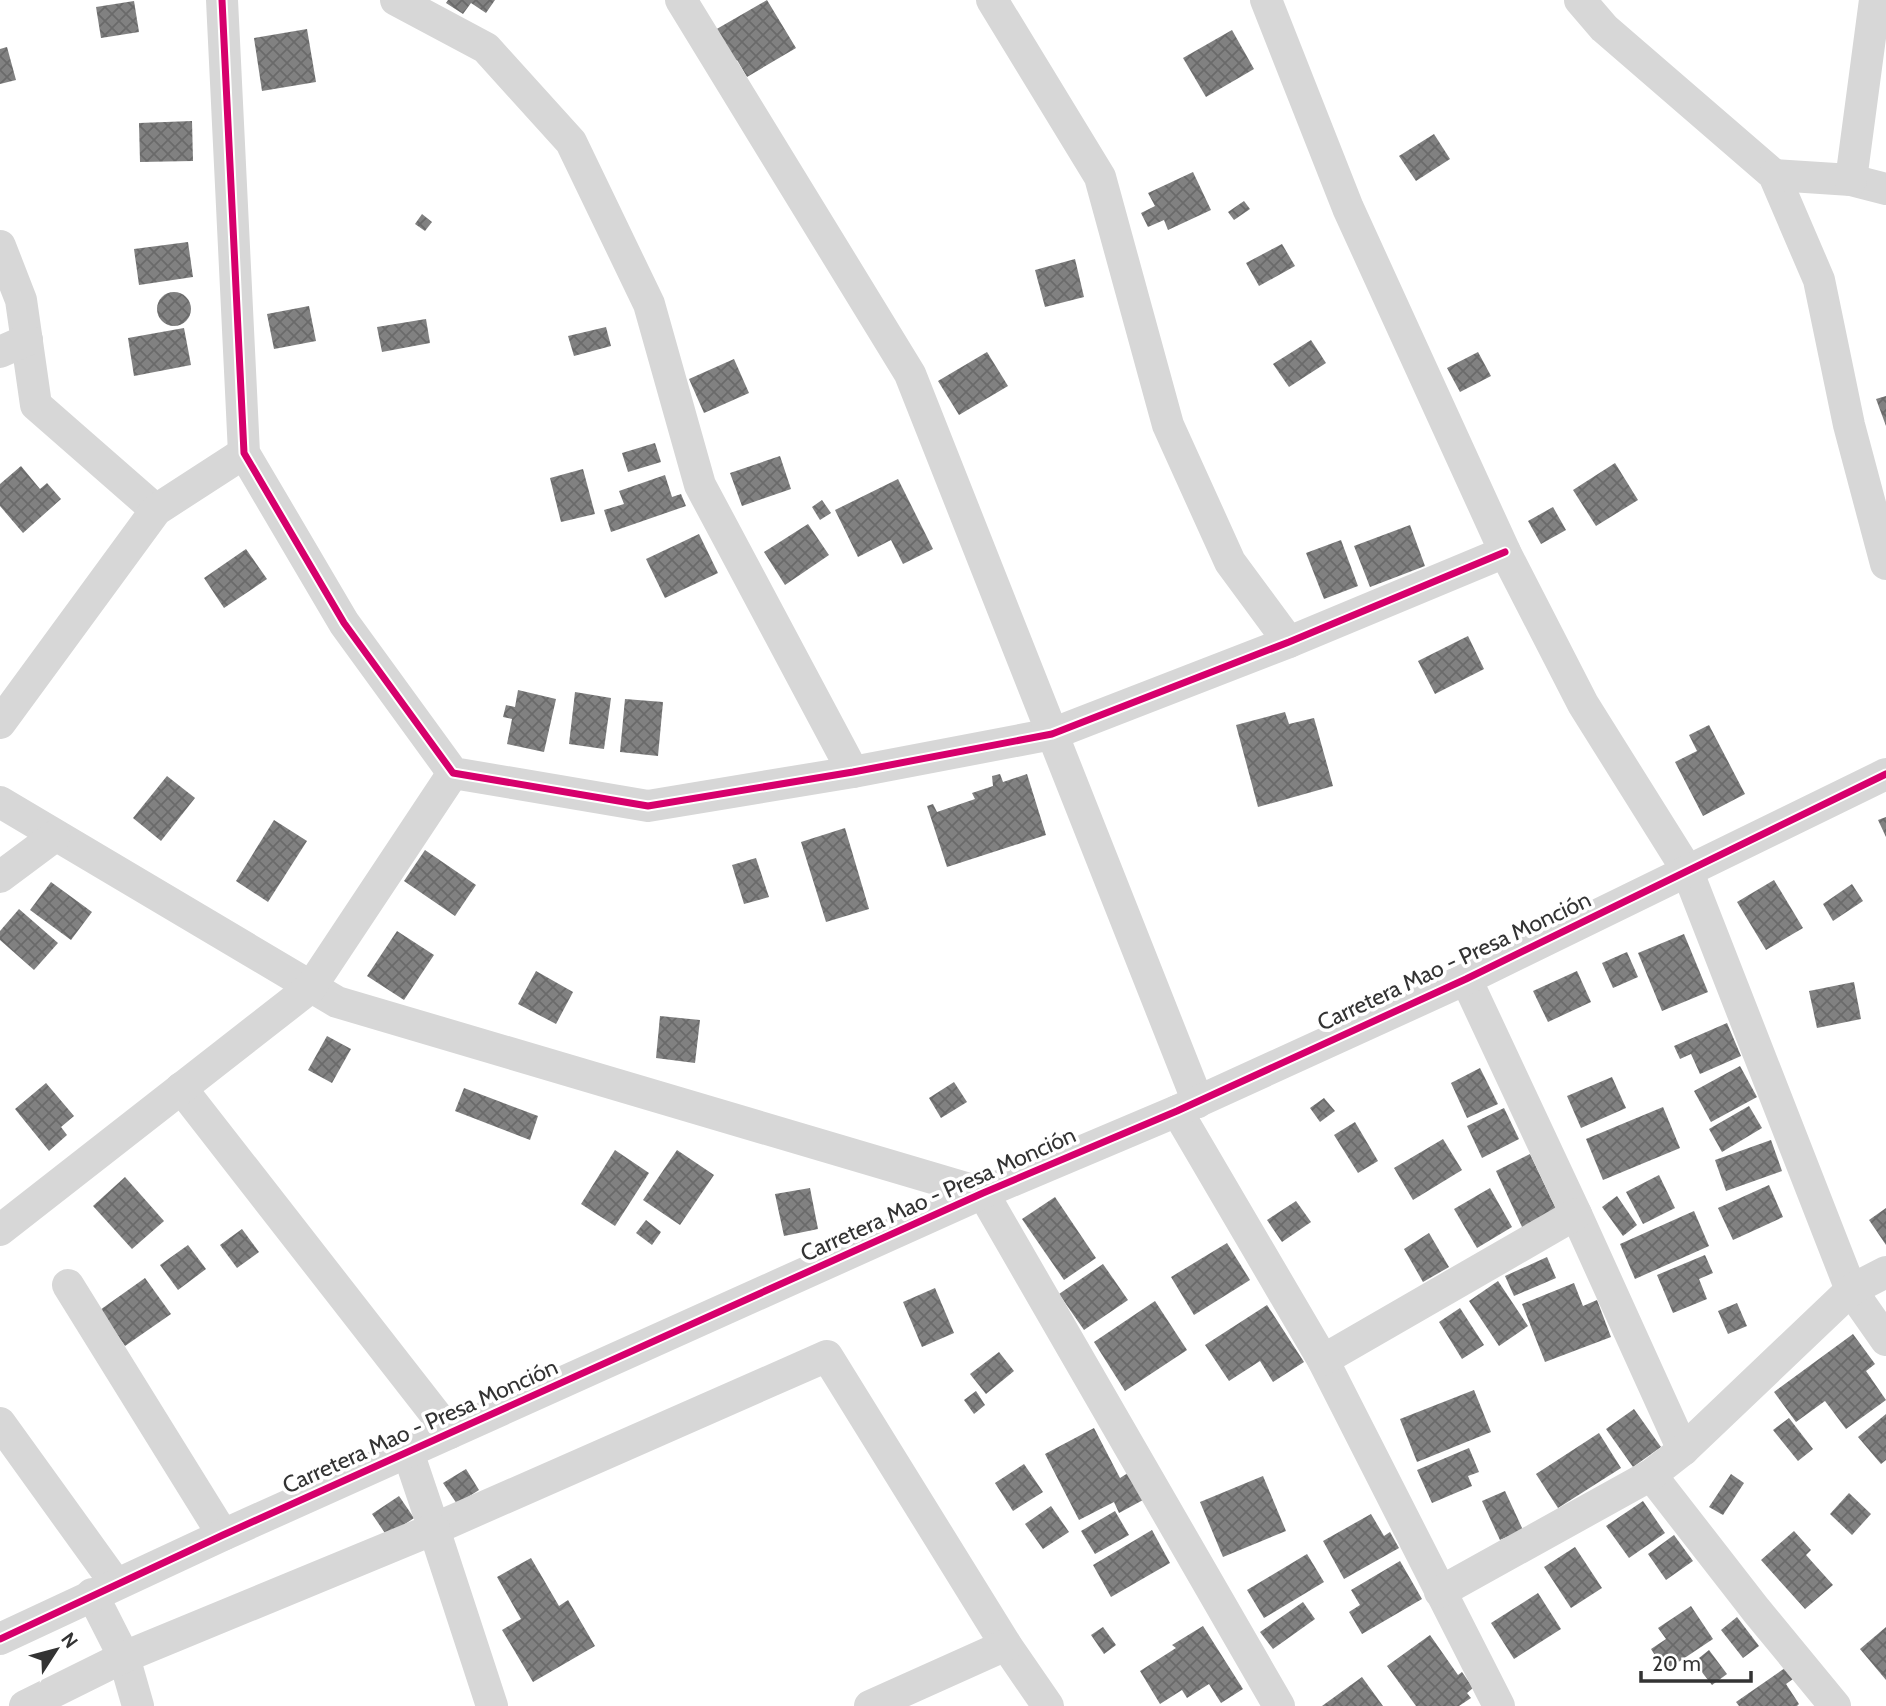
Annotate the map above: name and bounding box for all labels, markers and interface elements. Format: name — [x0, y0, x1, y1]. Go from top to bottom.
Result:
street label: Carretera Mao - Presa Monción — [1313, 885, 1595, 1037]
street label: Carretera Mao - Presa Monción — [796, 1121, 1080, 1267]
street label: Carretera Mao - Presa Monción — [278, 1353, 562, 1499]
north arrow — [21, 1615, 91, 1685]
text: N — [56, 1628, 83, 1652]
scale bar — [1641, 1640, 1751, 1684]
text: 20 m — [1652, 1651, 1701, 1676]

